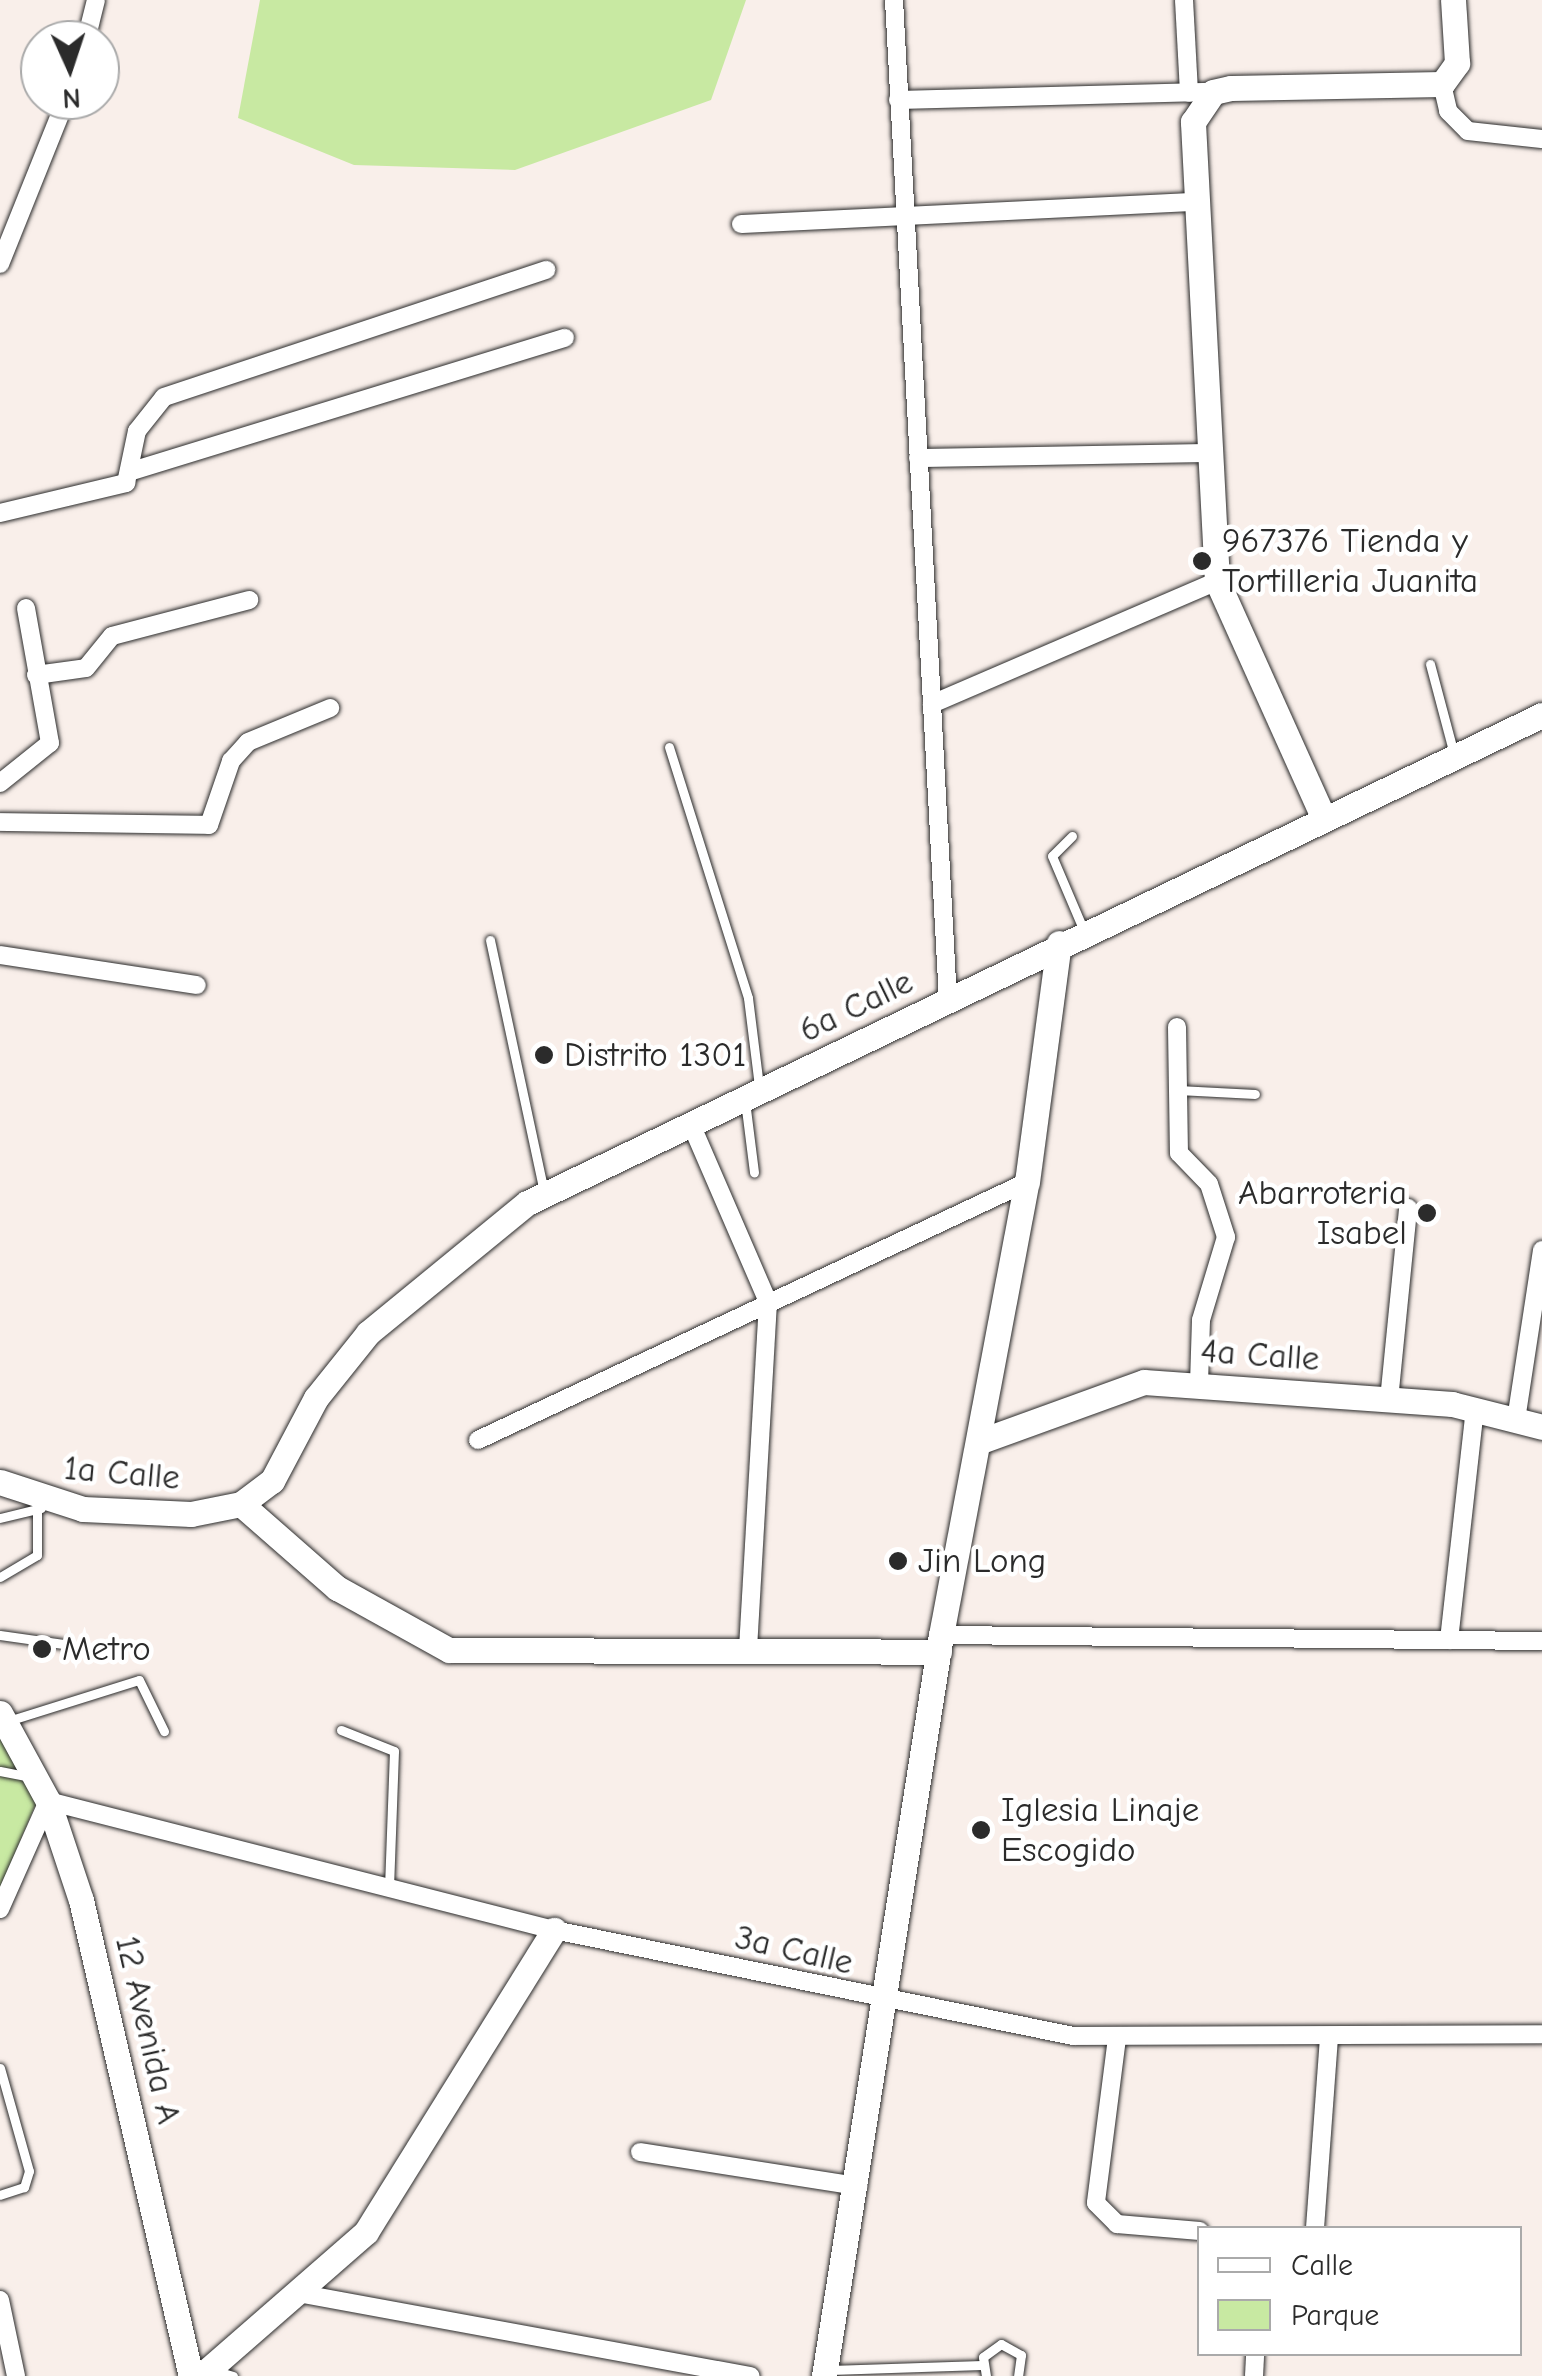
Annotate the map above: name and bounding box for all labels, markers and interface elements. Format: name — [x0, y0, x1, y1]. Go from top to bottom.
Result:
north arrow — [20, 20, 120, 120]
text: N — [62, 82, 81, 114]
place label: 967376 Tienda y Tortilleria Juanita — [1222, 520, 1478, 602]
marker: 967376 Tienda y Tortilleria Juanita — [1191, 550, 1213, 572]
street label: 6a Calle — [792, 961, 920, 1051]
place label: Distrito 1301 — [564, 1034, 746, 1076]
marker: Distrito 1301 — [533, 1044, 555, 1066]
place label: Abarroteria Isabel — [1238, 1172, 1407, 1254]
marker: Abarroteria Isabel — [1416, 1202, 1438, 1224]
street label: 4a Calle — [1199, 1330, 1321, 1380]
street label: 1a Calle — [62, 1447, 182, 1499]
place label: Jin Long — [918, 1540, 1046, 1582]
marker: Jin Long — [887, 1550, 909, 1572]
place label: Metro — [62, 1628, 151, 1670]
marker: Metro — [31, 1638, 53, 1660]
place label: Iglesia Linaje Escogido — [1001, 1789, 1199, 1871]
marker: Iglesia Linaje Escogido — [970, 1819, 992, 1841]
street label: 3a Calle — [731, 1916, 857, 1984]
street label: 12 Avenida A — [106, 1932, 190, 2128]
legend — [1197, 2226, 1522, 2356]
text: Calle — [1291, 2248, 1353, 2283]
text: Parque — [1291, 2298, 1379, 2333]

